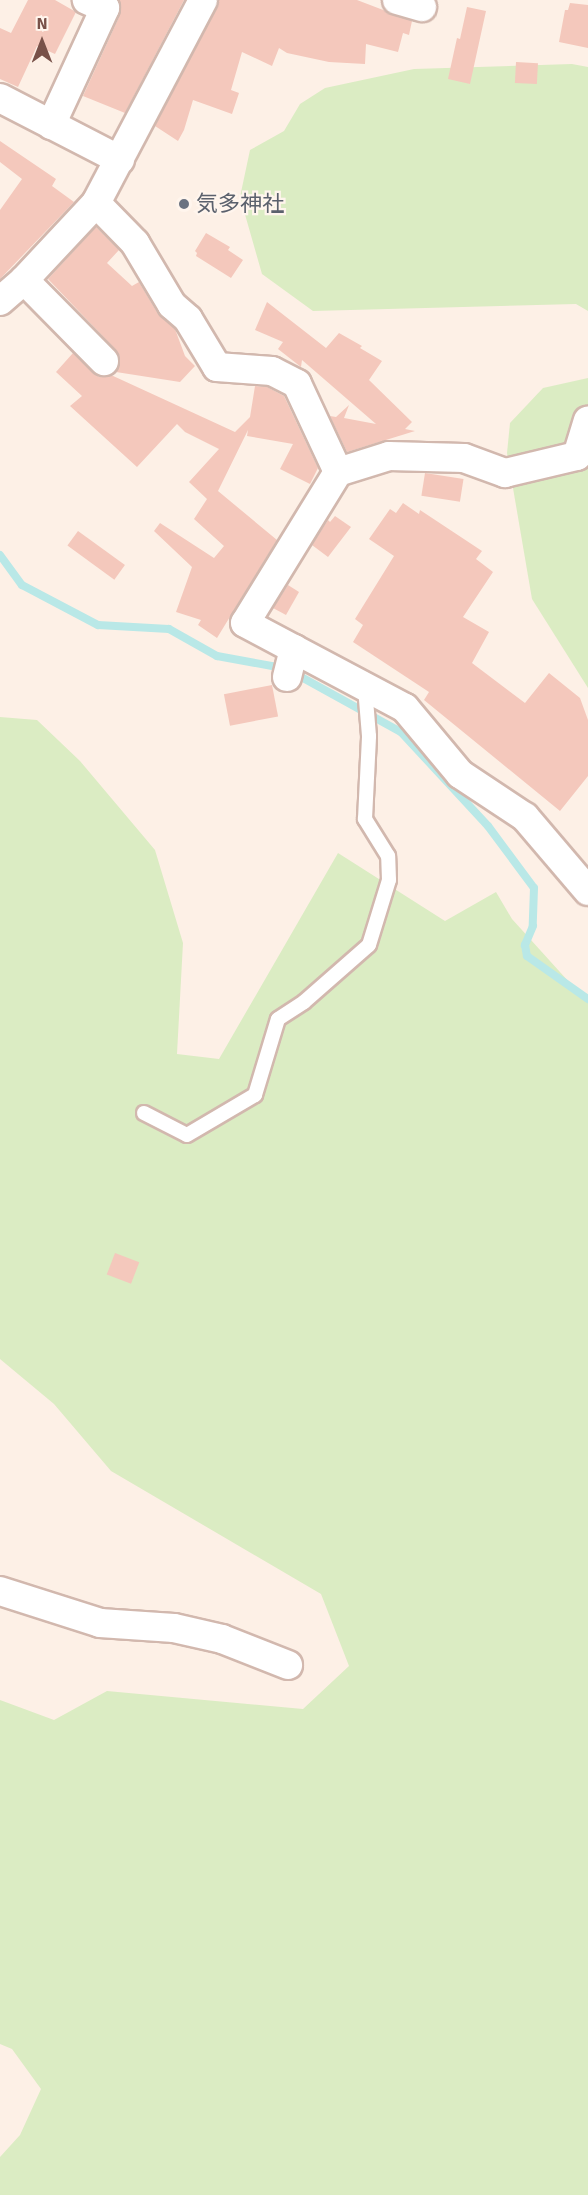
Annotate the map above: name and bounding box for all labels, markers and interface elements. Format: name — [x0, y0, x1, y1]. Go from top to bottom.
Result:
north arrow — [12, 12, 72, 72]
text: N — [36, 14, 48, 34]
place label: 気多神社 — [196, 191, 284, 217]
marker: 気多神社 — [177, 197, 191, 211]

